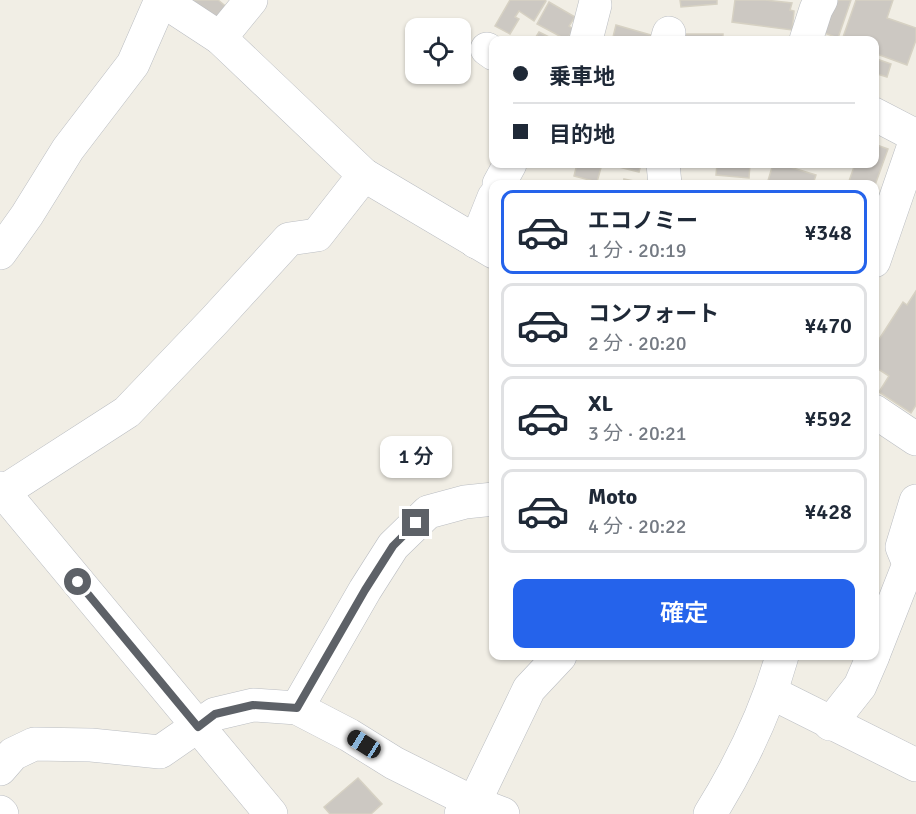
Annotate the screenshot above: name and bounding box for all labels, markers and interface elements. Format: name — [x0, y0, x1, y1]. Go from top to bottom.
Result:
map controls — [405, 18, 471, 84]
button: locate — [405, 18, 471, 84]
text: 乗車地 — [549, 63, 615, 90]
text: 目的地 — [549, 121, 615, 148]
icon: car — [516, 205, 570, 259]
text: エコノミー — [588, 207, 698, 234]
text: ¥348 — [804, 219, 852, 246]
text: 1 分 · 20:19 — [588, 238, 687, 263]
icon: car — [516, 298, 570, 352]
text: コンフォート — [588, 300, 719, 327]
text: ¥470 — [804, 312, 852, 339]
text: 2 分 · 20:20 — [588, 331, 687, 356]
text: XL — [588, 390, 613, 417]
icon: car — [516, 391, 570, 445]
text: ¥592 — [804, 405, 852, 432]
text: 3 分 · 20:21 — [588, 421, 687, 446]
callout: 1 分 — [380, 436, 452, 478]
text: 1 分 — [398, 444, 434, 469]
text: Moto — [588, 483, 637, 510]
icon: car — [516, 484, 570, 538]
text: ¥428 — [804, 498, 852, 525]
route end — [402, 509, 429, 536]
text: 4 分 · 20:22 — [588, 514, 687, 539]
route start — [64, 568, 91, 595]
button: 確定 — [513, 579, 855, 648]
car — [344, 727, 384, 761]

